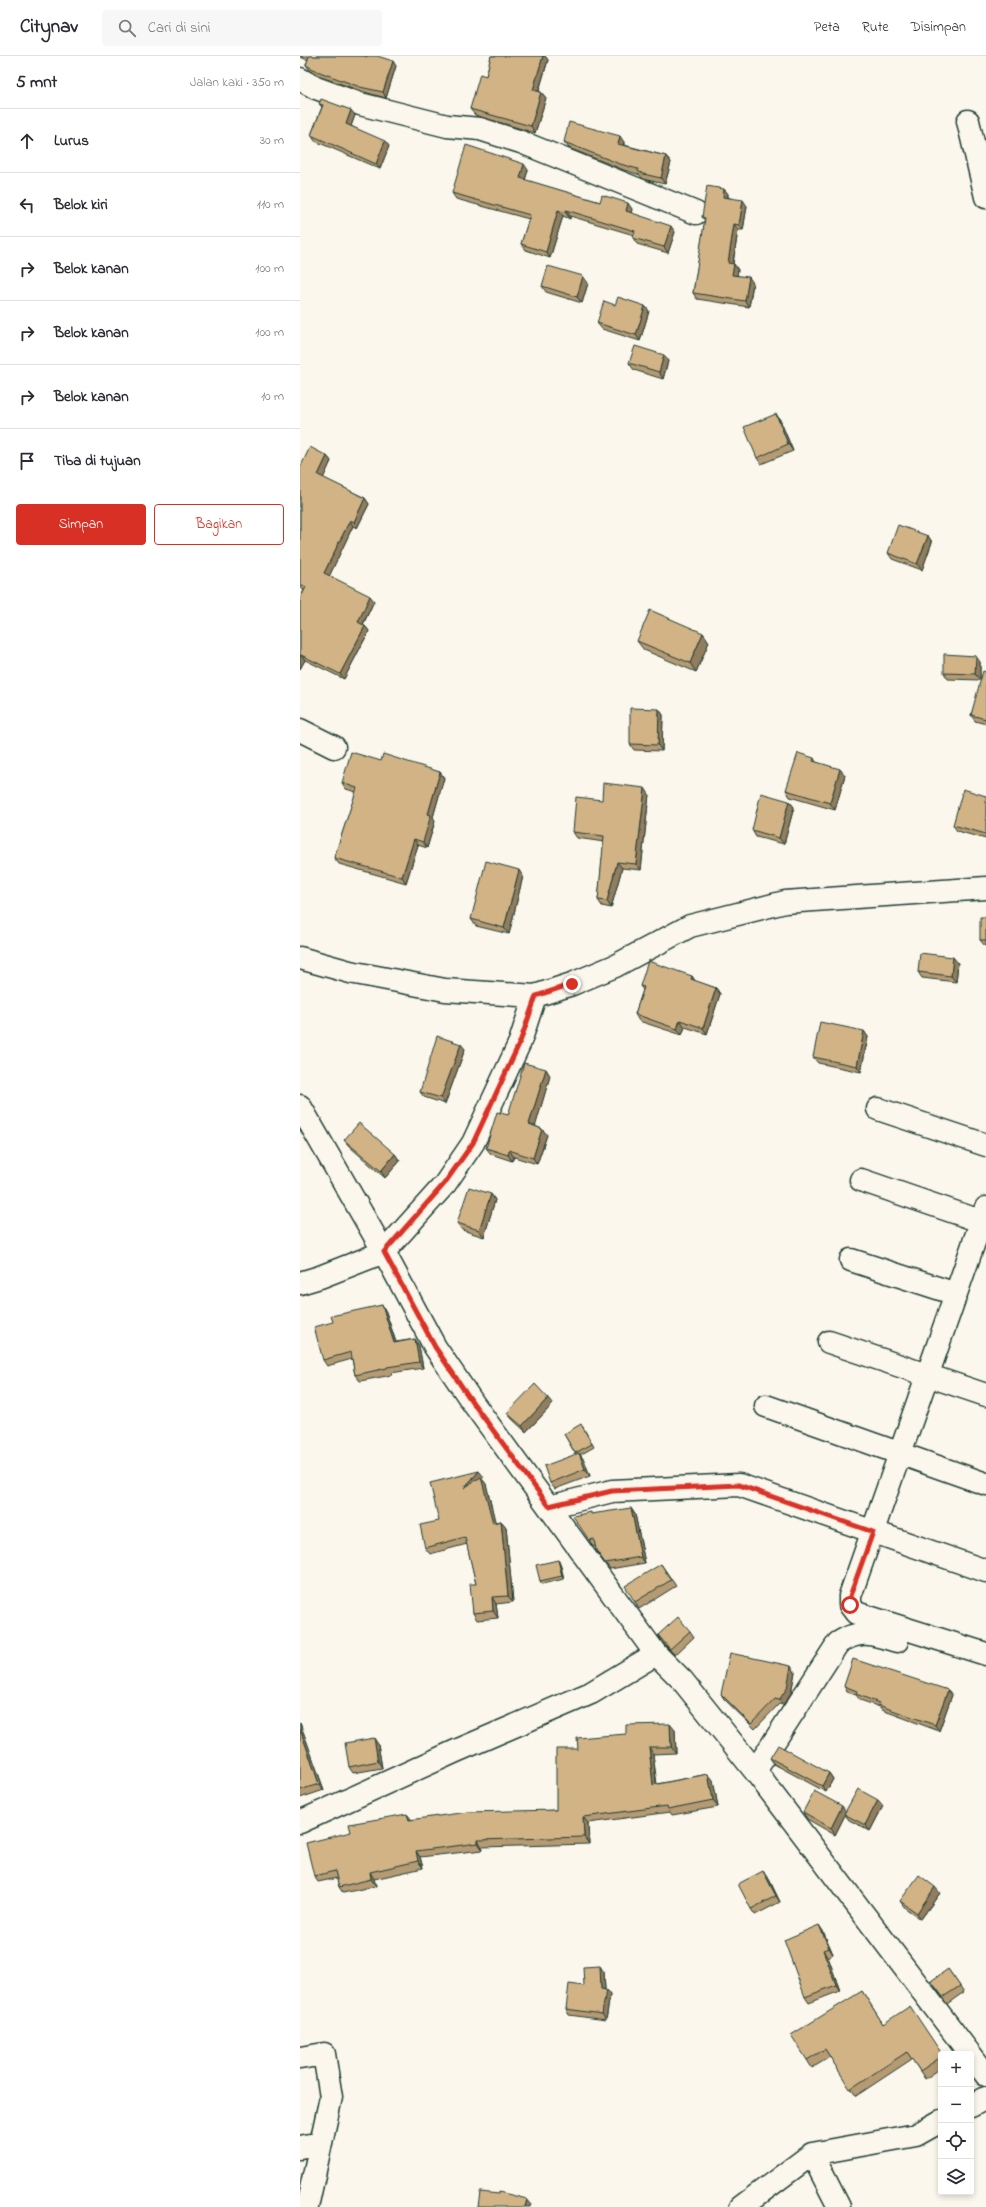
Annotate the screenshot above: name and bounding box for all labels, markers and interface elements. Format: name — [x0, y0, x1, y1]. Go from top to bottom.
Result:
search box — [102, 10, 382, 46]
text: Citynav — [20, 14, 78, 41]
icon: search — [116, 17, 138, 39]
text: Cari di sini — [148, 17, 211, 39]
text: Peta — [814, 17, 840, 38]
text: Rute — [862, 17, 889, 38]
text: Disimpan — [911, 17, 966, 38]
text: 5 mnt — [16, 70, 57, 95]
text: Jalan kaki · 350 m — [190, 73, 284, 92]
icon: ahead — [16, 130, 38, 152]
text: Lurus — [54, 130, 89, 152]
text: 30 m — [260, 131, 284, 150]
icon: left — [16, 194, 38, 216]
text: Belok kiri — [54, 194, 108, 216]
text: 110 m — [257, 195, 284, 214]
icon: right — [16, 258, 38, 280]
text: Belok kanan — [54, 258, 129, 280]
text: 100 m — [255, 259, 284, 278]
icon: right — [16, 322, 38, 344]
text: Belok kanan — [54, 322, 129, 344]
text: 100 m — [255, 323, 284, 342]
icon: right — [16, 386, 38, 408]
text: Belok kanan — [54, 386, 129, 408]
text: 10 m — [261, 387, 284, 406]
icon: arrive — [16, 450, 38, 472]
text: Tiba di tujuan — [54, 450, 141, 472]
button: Simpan — [16, 504, 146, 545]
button: Bagikan — [154, 504, 284, 545]
route end — [563, 975, 581, 993]
route start — [841, 1596, 859, 1614]
map controls — [938, 2051, 974, 2195]
button: + — [938, 2051, 974, 2087]
button: − — [938, 2087, 974, 2123]
button: locate — [938, 2123, 974, 2159]
button: layers — [938, 2159, 974, 2195]

